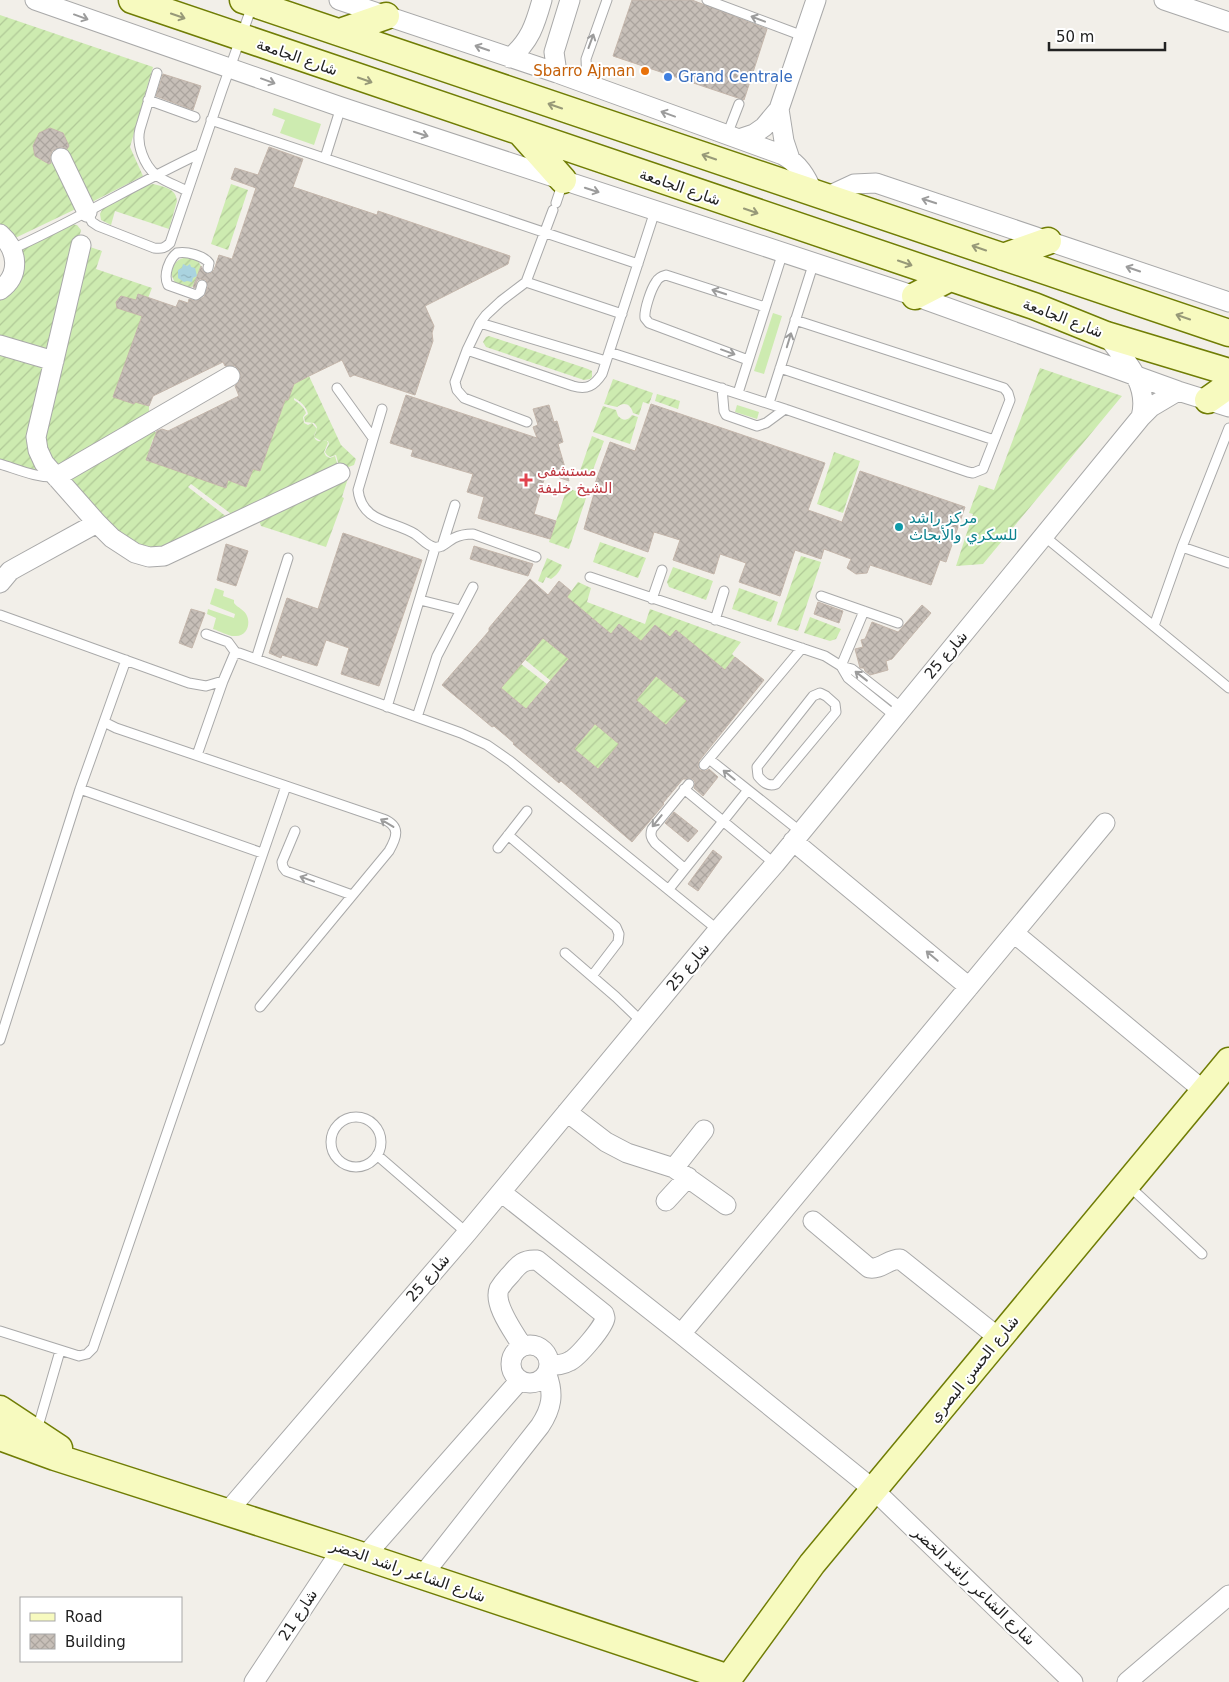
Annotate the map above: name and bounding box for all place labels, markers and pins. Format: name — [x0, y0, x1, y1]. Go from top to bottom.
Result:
place label: Sbarro Ajman — [533, 62, 635, 80]
marker: Sbarro Ajman — [639, 65, 651, 77]
place label: Grand Centrale — [678, 68, 793, 86]
marker: Grand Centrale — [662, 71, 674, 83]
place label: مستشفى الشيخ خليفة — [537, 462, 613, 497]
marker: مستشفى الشيخ خليفة — [519, 473, 533, 487]
place label: مركز راشد للسكري والأبحاث — [909, 509, 1018, 545]
marker: مركز راشد للسكري والأبحاث — [893, 521, 905, 533]

